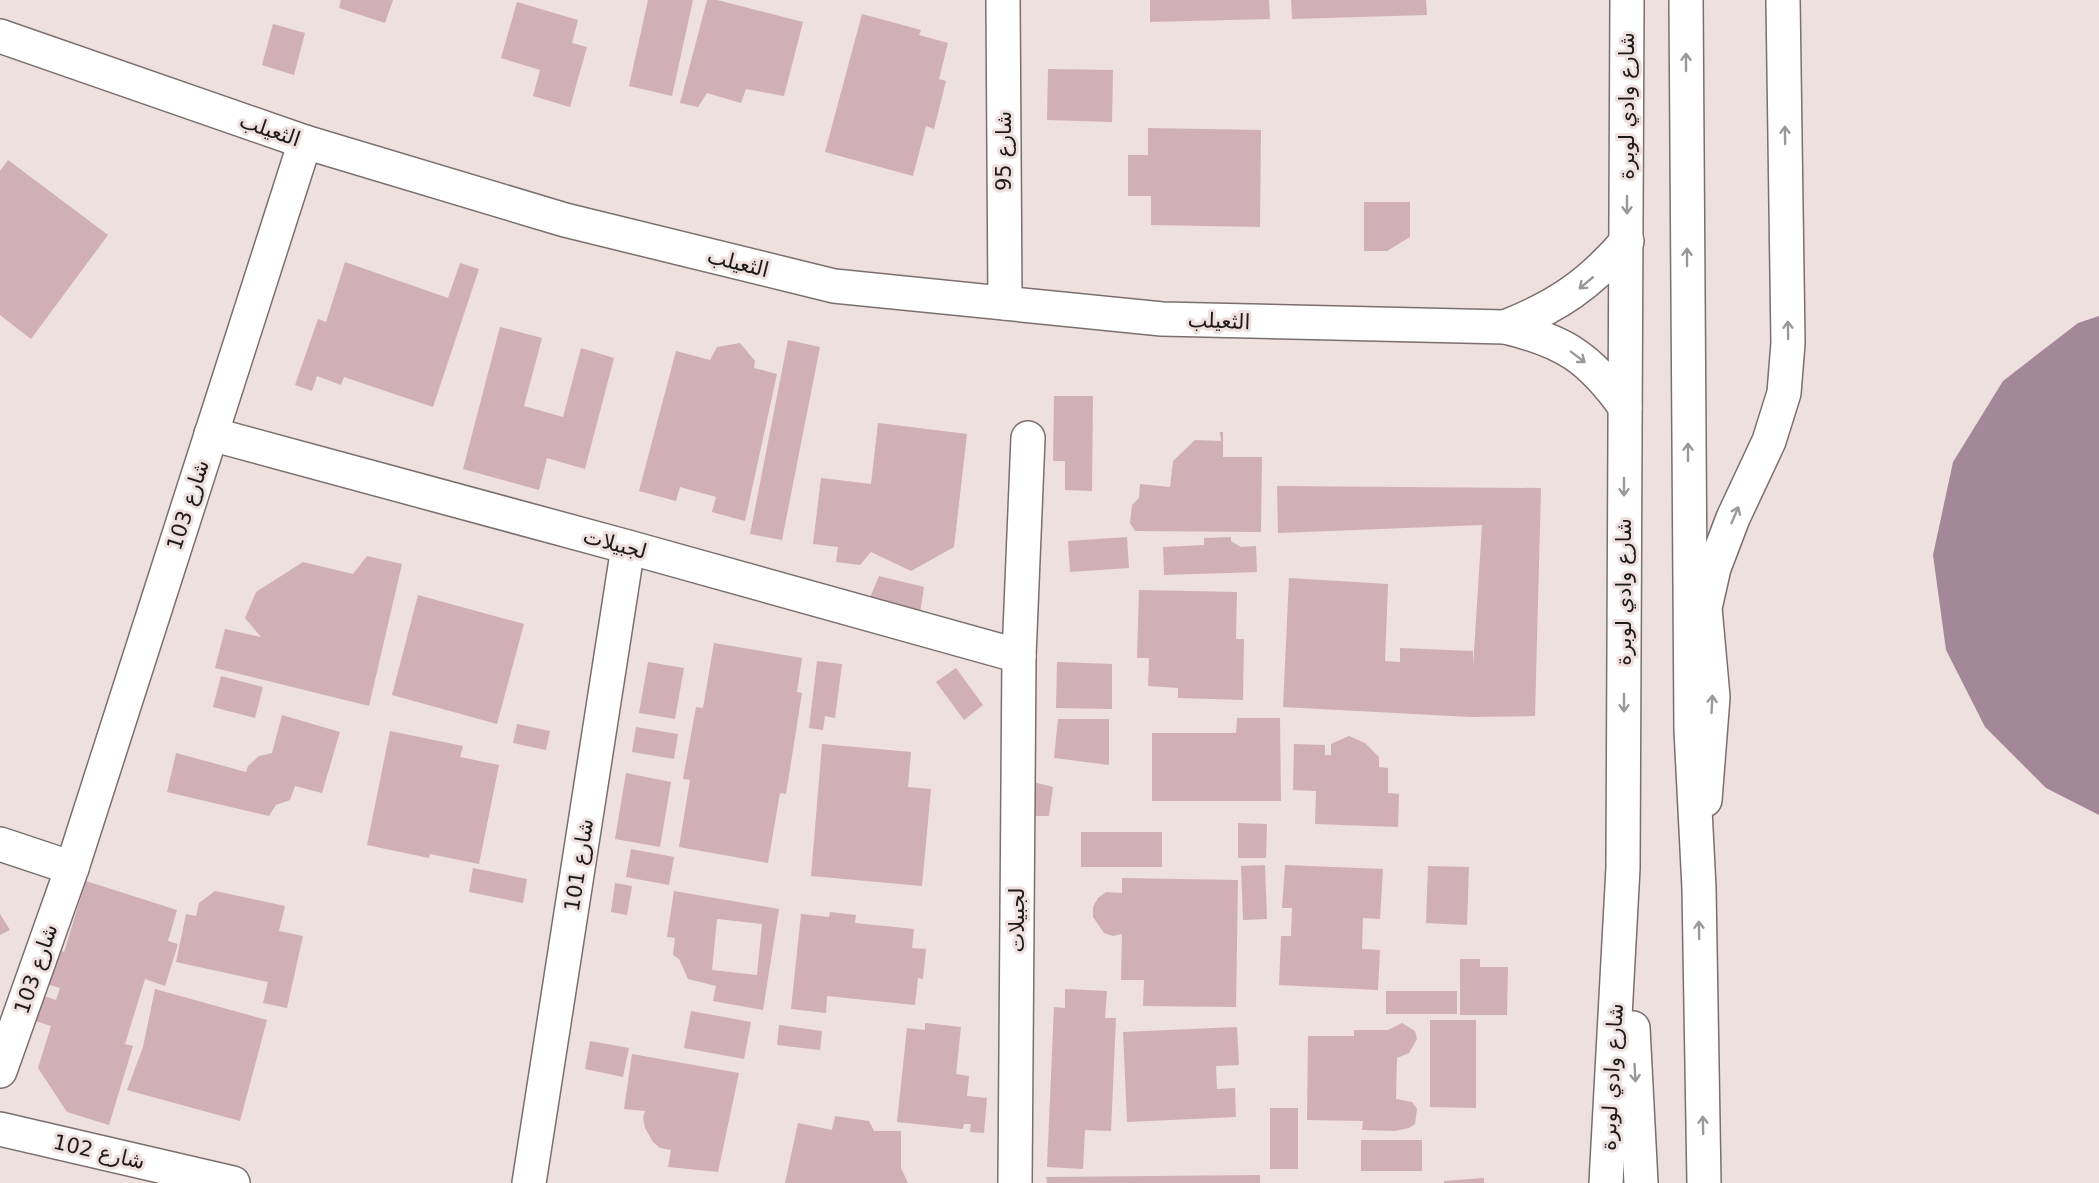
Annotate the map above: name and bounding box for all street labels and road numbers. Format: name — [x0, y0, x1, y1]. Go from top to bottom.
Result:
street label: شارع وادي لوبرة — [1615, 32, 1639, 180]
street label: الثعيلب — [236, 108, 304, 152]
street label: شارع 95 — [992, 111, 1016, 191]
street label: الثعيلب — [705, 244, 771, 282]
street label: الثعيلب — [1187, 308, 1251, 334]
street label: شارع 103 — [162, 457, 214, 553]
street label: شارع وادي لوبرة — [1612, 518, 1636, 666]
street label: لجبيلات — [581, 524, 649, 564]
street label: شارع 101 — [560, 817, 598, 913]
street label: لجبيلات — [1005, 888, 1029, 952]
street label: شارع 103 — [9, 921, 63, 1017]
street label: شارع وادي لوبرة — [1596, 1003, 1628, 1151]
street label: شارع 102 — [51, 1130, 147, 1174]

